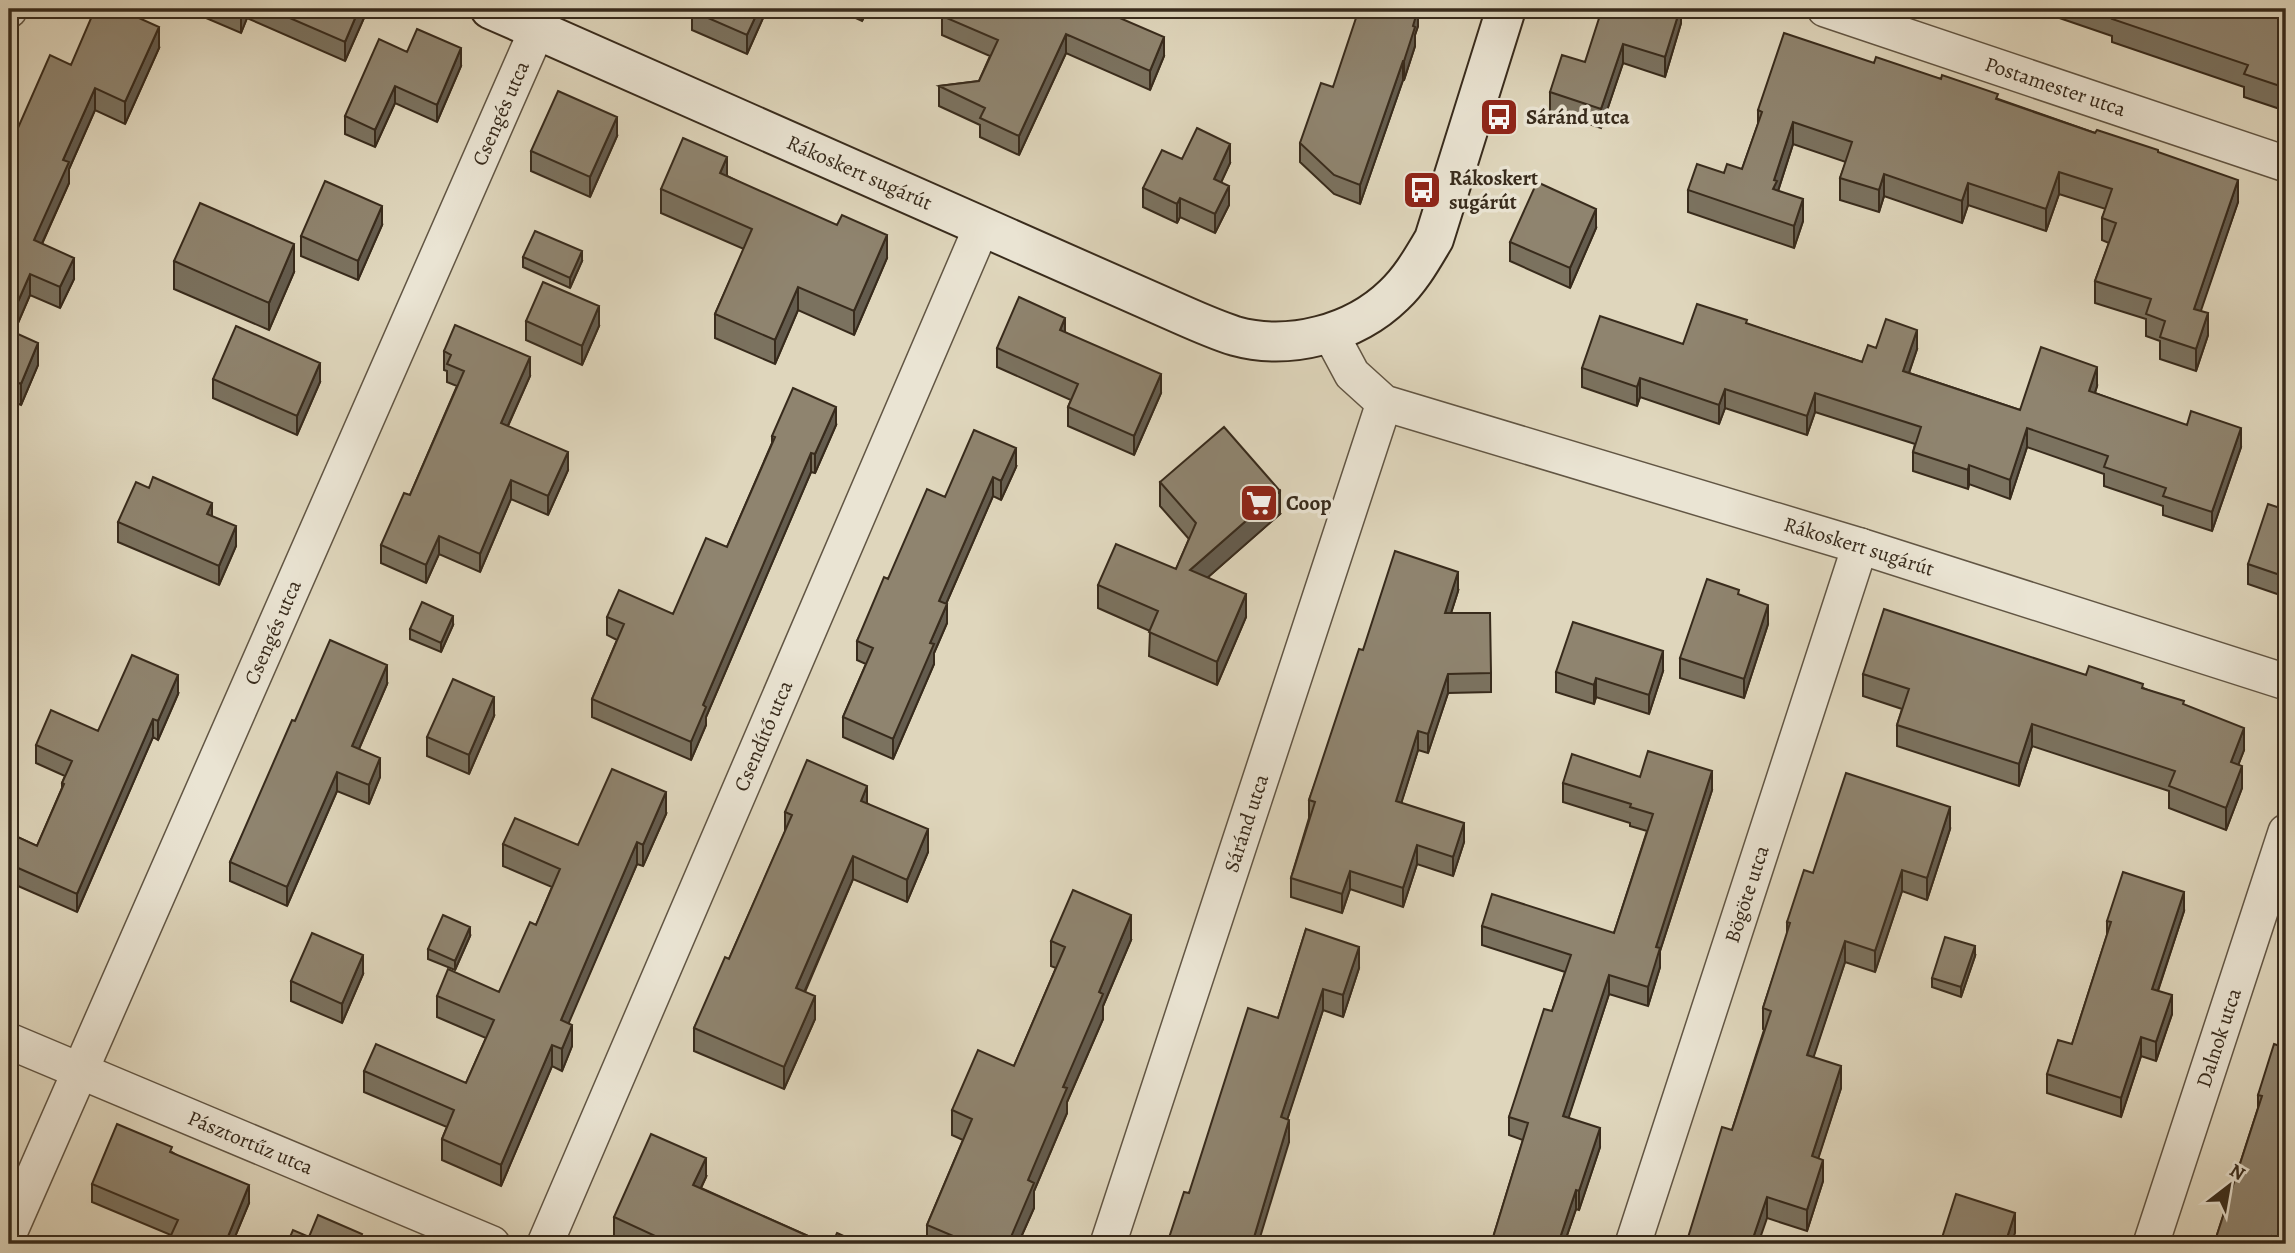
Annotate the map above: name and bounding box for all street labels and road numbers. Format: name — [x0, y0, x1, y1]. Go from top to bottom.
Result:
street label: Postamester utca — [1981, 50, 2130, 123]
street label: Csengés utca — [465, 56, 536, 170]
street label: Rákoskert sugárút — [783, 128, 937, 217]
street label: Rákoskert sugárút — [1781, 510, 1938, 583]
street label: Csengés utca — [237, 575, 308, 689]
street label: Csendítő utca — [727, 676, 799, 796]
street label: Sáránd utca — [1217, 770, 1275, 876]
street label: Bögöte utca — [1718, 841, 1776, 946]
street label: Dalnok utca — [2189, 984, 2248, 1091]
street label: Pásztortűz utca — [184, 1104, 318, 1181]

